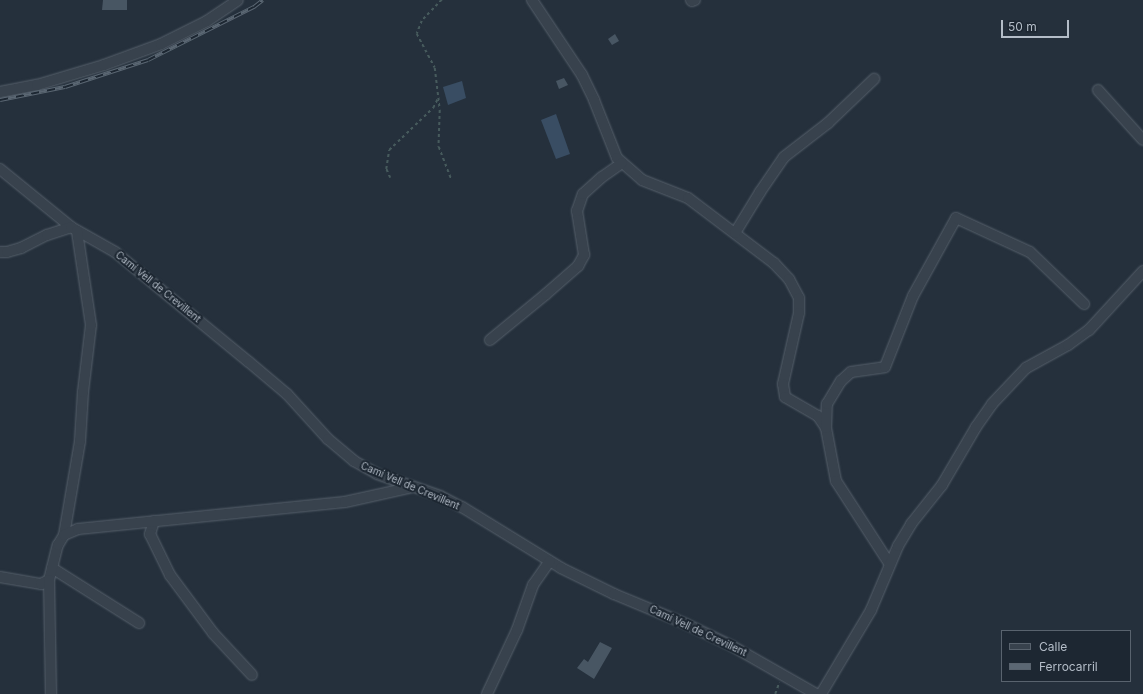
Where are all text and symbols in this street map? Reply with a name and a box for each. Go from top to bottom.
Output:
scale bar [1003,12,1071,38]
text: 50 m [1008,19,1037,34]
street label: Camí Vell de Crevillent [113,249,203,325]
street label: Camí Vell de Crevillent [359,460,461,512]
street label: Camí Vell de Crevillent [647,603,749,659]
legend [1001,630,1131,682]
text: Calle [1039,639,1067,654]
text: Ferrocarril [1039,659,1098,674]

